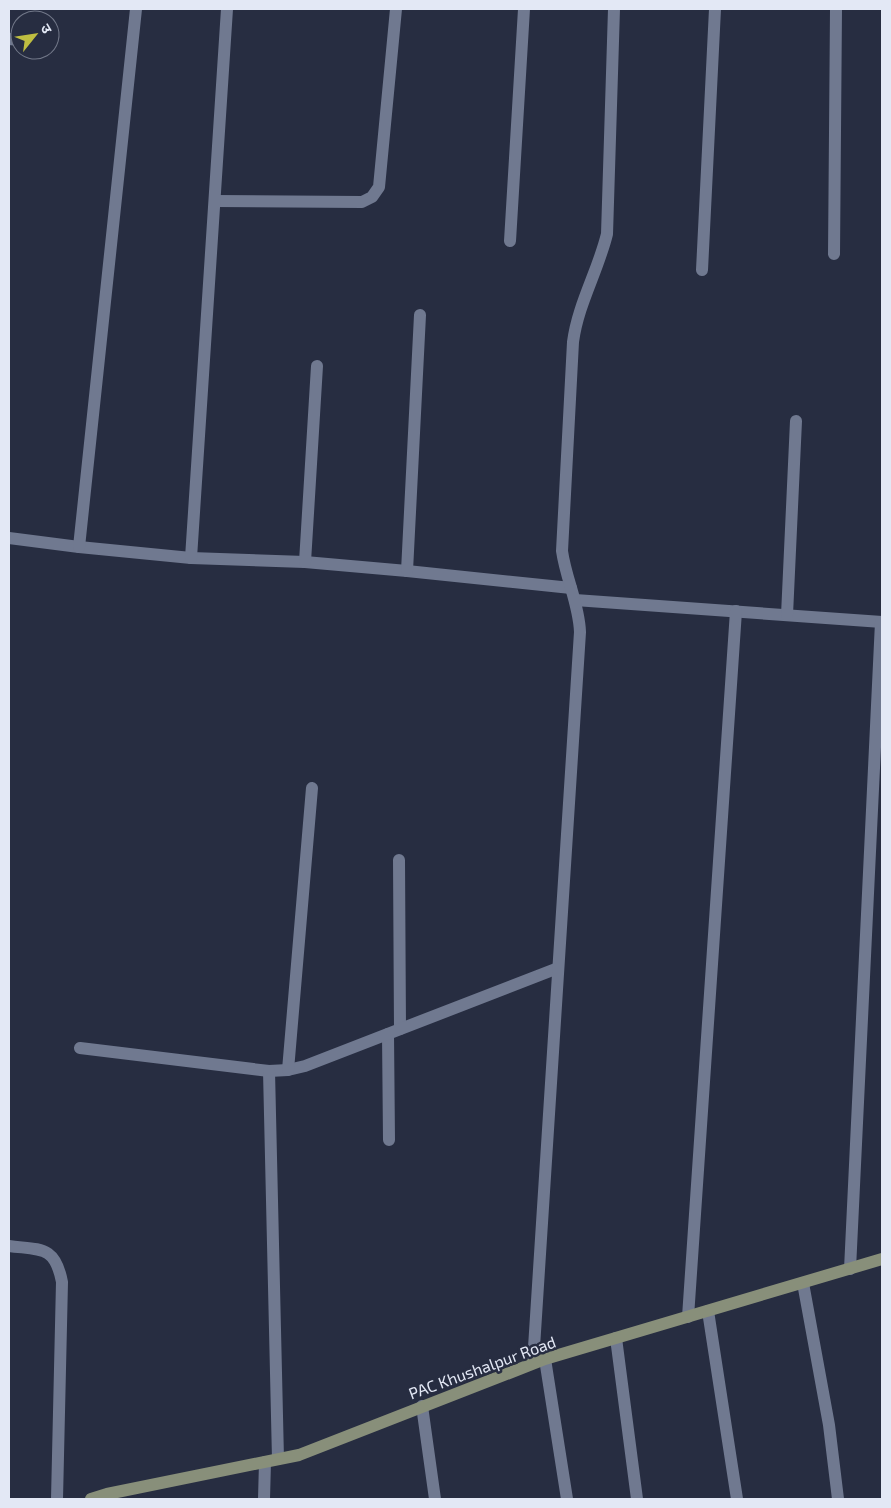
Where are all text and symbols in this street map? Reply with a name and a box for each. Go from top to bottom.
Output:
north arrow [10,10,60,60]
text: उ [37,20,57,37]
street label: PAC Khushalpur Road [406,1332,558,1402]

